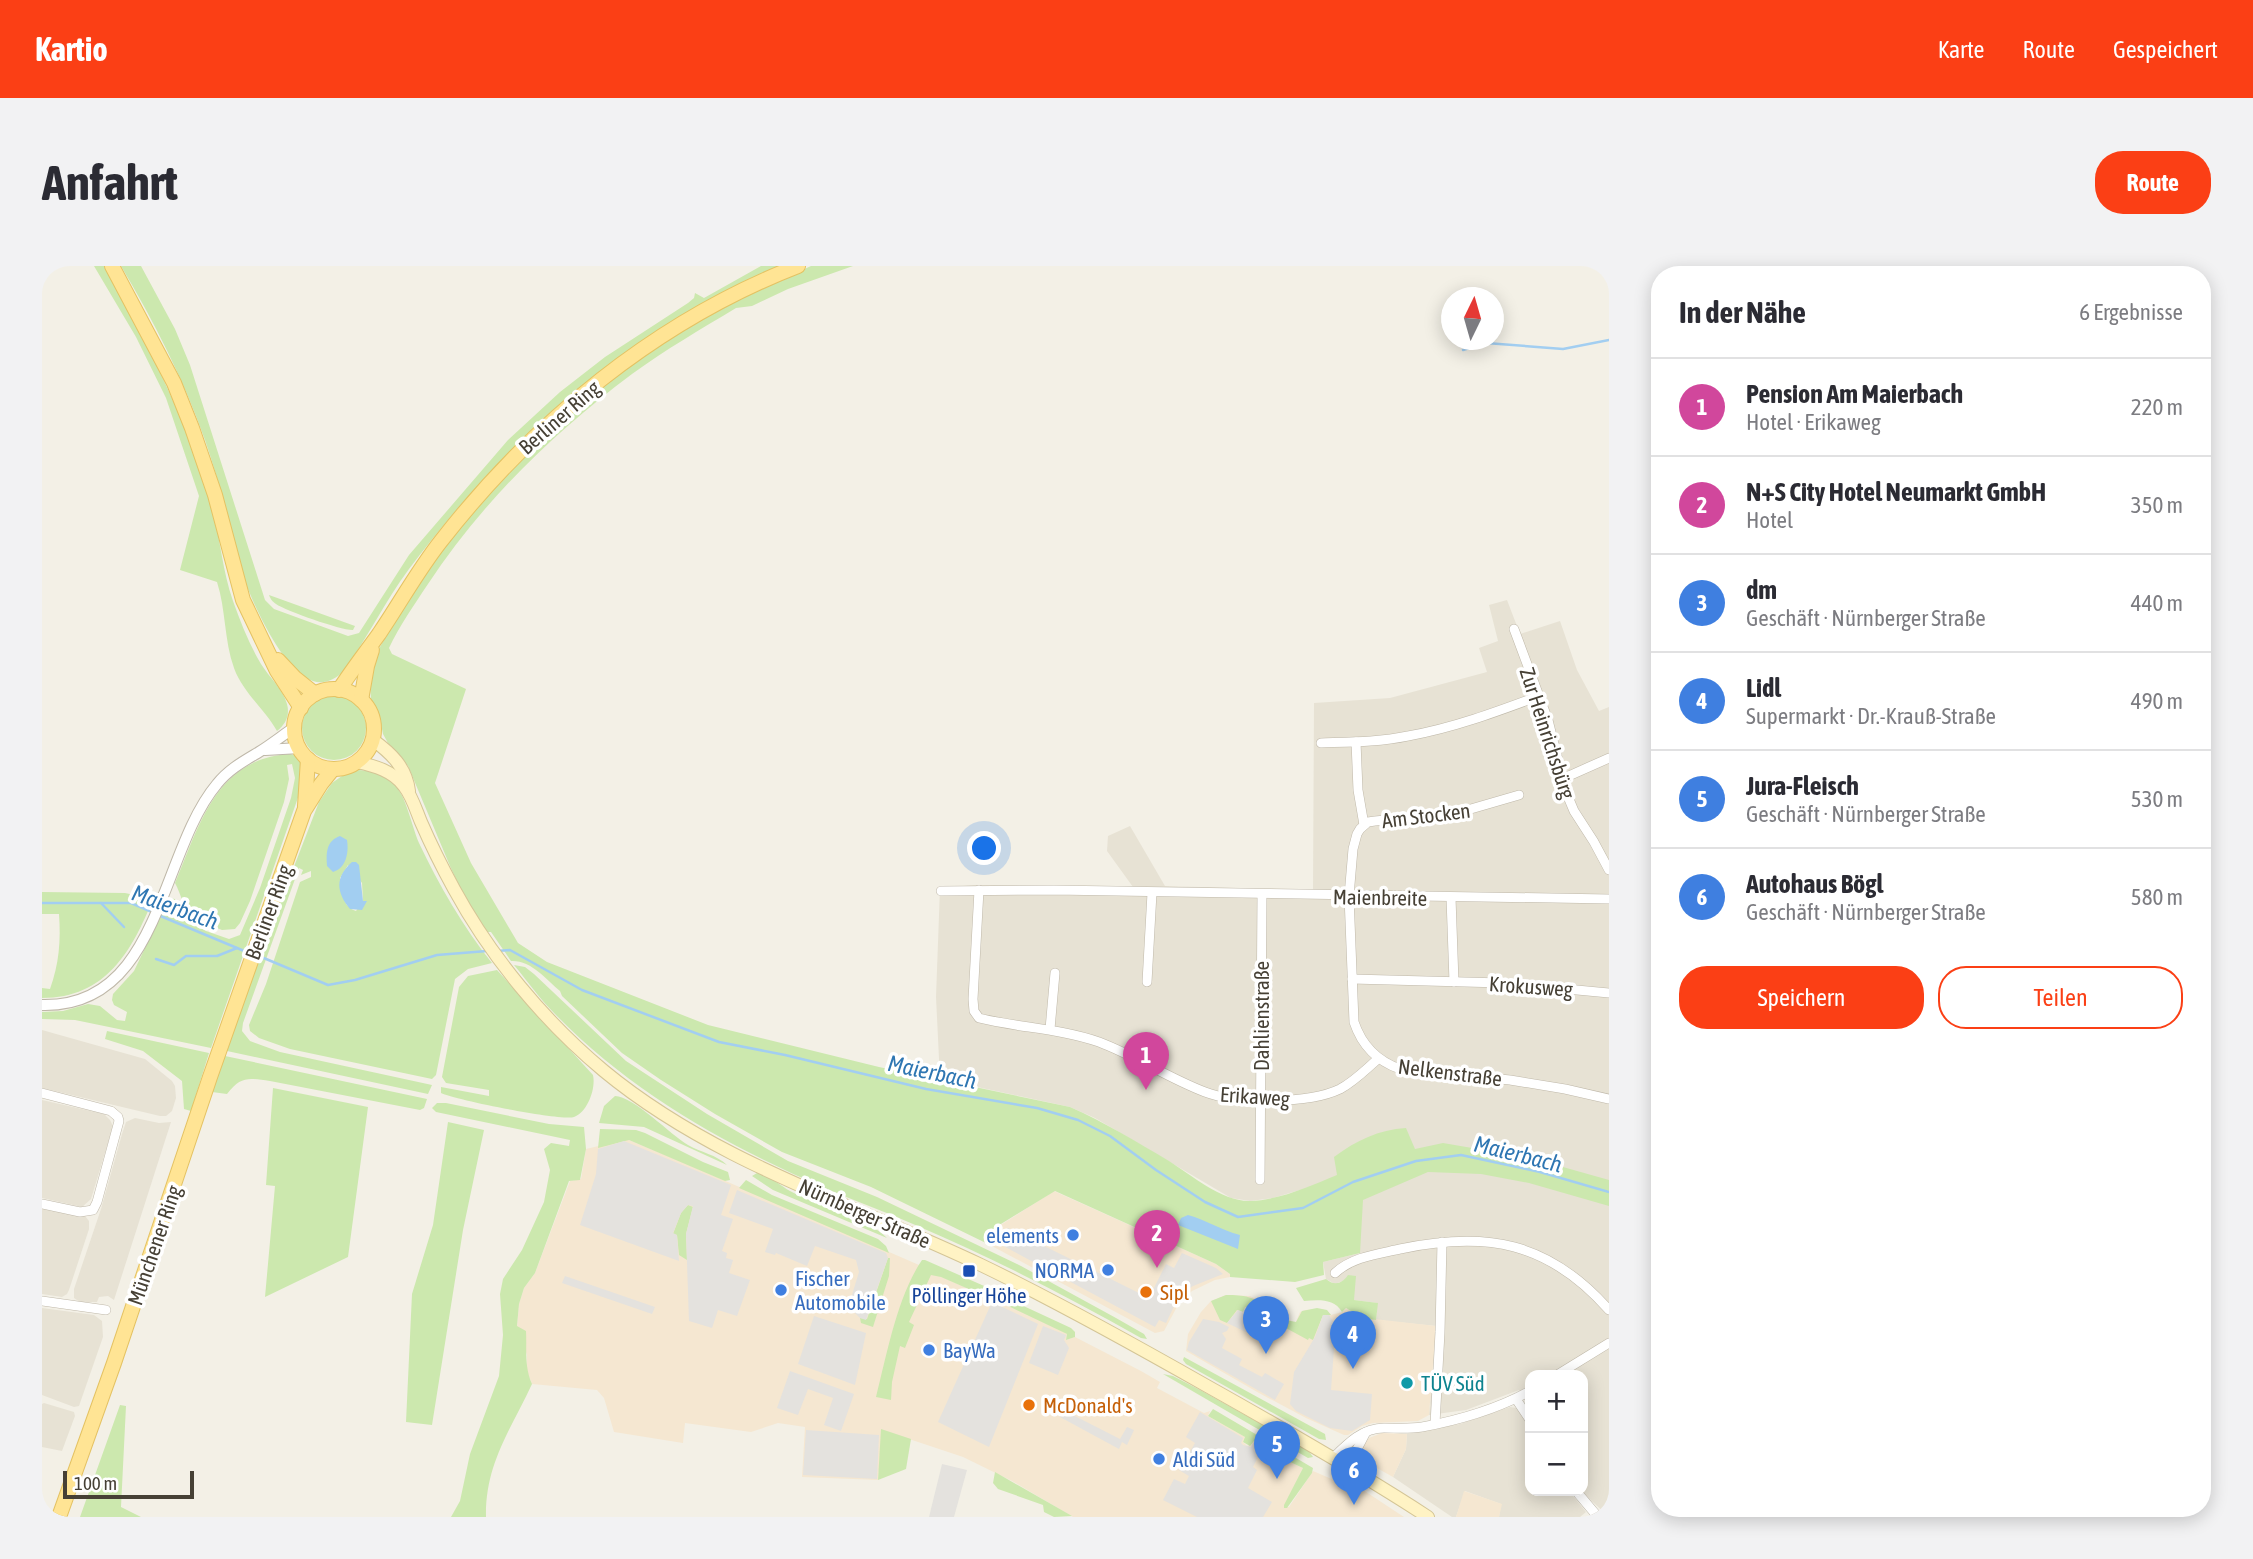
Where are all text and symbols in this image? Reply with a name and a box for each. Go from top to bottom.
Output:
text: Kartio [35,30,108,68]
text: Karte [1938,36,1984,63]
text: Route [2022,36,2075,63]
text: Gespeichert [2113,36,2218,63]
button: Route [2095,151,2211,214]
text: Anfahrt [42,154,178,210]
north arrow [1441,287,1504,350]
text: In der Nähe [1679,295,1806,329]
text: 6 Ergebnisse [2079,299,2183,325]
street label: Berliner Ring [514,375,604,459]
text: Pension Am Maierbach [1746,379,1963,409]
text: 1 [1697,394,1707,420]
text: 220 m [2131,394,2183,420]
text: Hotel · Erikaweg [1746,409,1881,435]
text: N+S City Hotel Neumarkt GmbH [1746,477,2046,507]
text: 2 [1697,492,1707,518]
text: 350 m [2131,492,2183,518]
text: Hotel [1746,507,1793,533]
text: dm [1746,575,1777,605]
text: 3 [1697,590,1707,616]
text: 440 m [2131,590,2183,616]
text: Geschäft · Nürnberger Straße [1746,605,1986,631]
street label: Zur Heinrichsbürg [1515,664,1581,802]
text: Lidl [1746,673,1781,703]
text: 4 [1697,688,1707,714]
text: 490 m [2131,688,2183,714]
text: Supermarkt · Dr.-Krauß-Straße [1746,703,1996,729]
text: Jura-Fleisch [1746,771,1859,801]
text: 5 [1697,786,1707,812]
text: 530 m [2131,786,2183,812]
street label: Am Stocken [1380,798,1472,832]
text: Geschäft · Nürnberger Straße [1746,801,1986,827]
your location [967,831,1001,865]
street label: Berliner Ring [240,861,296,963]
text: Autohaus Bögl [1746,869,1883,899]
water label: Maierbach [128,879,222,935]
street label: Maienbreite [1333,884,1427,910]
text: 6 [1697,884,1707,910]
text: 580 m [2131,884,2183,910]
text: Geschäft · Nürnberger Straße [1746,899,1986,925]
street label: Dahlienstraße [1249,961,1273,1071]
button: Speichern [1679,966,1924,1029]
button: Teilen [1938,966,2183,1029]
street label: Krokusweg [1488,971,1574,1001]
pin: 1 [1123,1032,1169,1090]
water label: Maierbach [885,1050,979,1094]
street label: Nelkenstraße [1397,1054,1503,1090]
street label: Erikaweg [1219,1082,1291,1110]
water label: Maierbach [1471,1131,1565,1177]
street label: Nürnberger Straße [796,1173,934,1253]
street label: Münchener Ring [122,1182,186,1308]
pin: 2 [1134,1210,1180,1268]
place label: elements [986,1223,1059,1247]
marker: elements [1065,1227,1081,1243]
place label: NORMA [1034,1258,1095,1282]
marker: NORMA [1100,1262,1116,1278]
marker: Pöllinger Höhe [961,1263,977,1279]
place label: Fischer Automobile [795,1266,886,1314]
place label: Sipl [1160,1280,1190,1304]
marker: Fischer Automobile [773,1282,789,1298]
place label: Pöllinger Höhe [911,1283,1027,1307]
marker: Sipl [1138,1284,1154,1300]
pin: 3 [1243,1296,1289,1354]
pin: 4 [1330,1311,1376,1369]
place label: BayWa [943,1338,996,1362]
marker: BayWa [921,1342,937,1358]
map controls [1525,1370,1588,1496]
button: + [1525,1370,1588,1433]
place label: TÜV Süd [1421,1371,1485,1395]
marker: TÜV Süd [1399,1375,1415,1391]
place label: McDonald's [1043,1393,1133,1417]
marker: McDonald's [1021,1397,1037,1413]
pin: 5 [1254,1421,1300,1479]
button: − [1525,1433,1588,1496]
place label: Aldi Süd [1173,1447,1235,1471]
pin: 6 [1331,1447,1377,1505]
marker: Aldi Süd [1151,1451,1167,1467]
scale bar [63,1468,194,1500]
text: 100 m [74,1472,117,1494]

